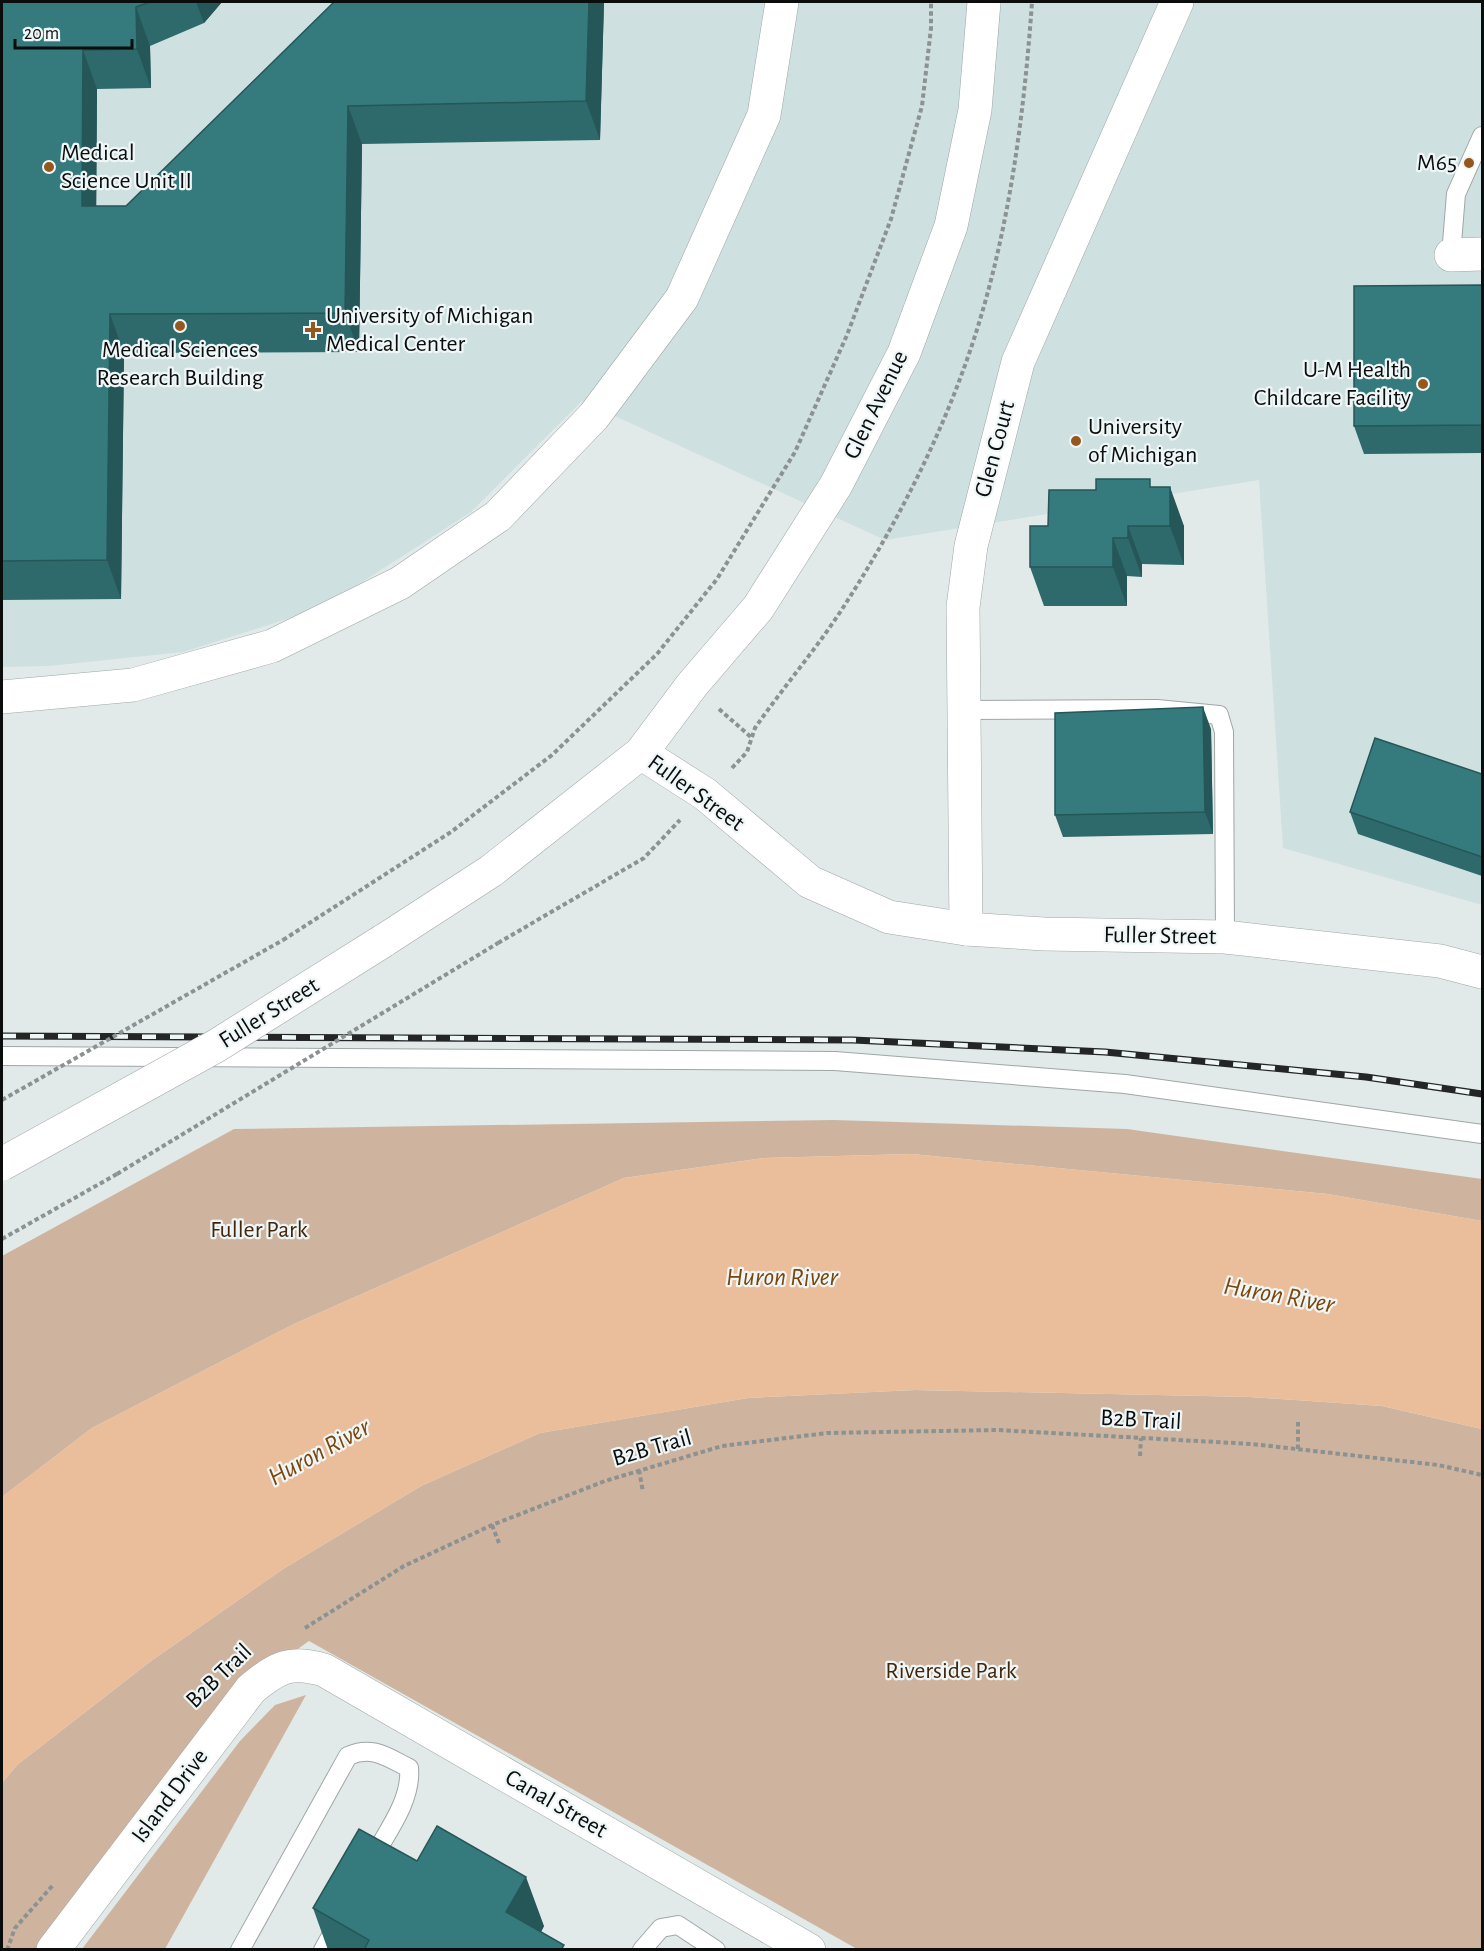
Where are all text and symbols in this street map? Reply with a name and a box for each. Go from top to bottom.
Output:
scale bar [15,12,132,50]
text: 20 m [24,25,59,43]
place label: Medical Science Unit II [61,141,192,193]
place label: M65 [1417,151,1457,175]
marker: M65 [1462,156,1476,170]
marker: Medical Science Unit II [42,160,56,174]
place label: University of Michigan Medical Center [326,304,533,356]
marker: Medical Sciences Research Building [173,319,187,333]
marker: University of Michigan Medical Center [304,321,322,339]
place label: Medical Sciences Research Building [97,338,264,390]
street label: Glen Avenue [839,347,913,463]
place label: U-M Health Childcare Facility [1254,358,1411,410]
marker: U-M Health Childcare Facility [1416,377,1430,391]
street label: Glen Court [971,398,1019,500]
place label: University of Michigan [1088,415,1197,467]
marker: University of Michigan [1069,434,1083,448]
street label: Fuller Street [643,750,749,836]
street label: Fuller Street [1103,923,1217,949]
street label: Fuller Street [215,973,323,1053]
park label: Fuller Park [210,1218,308,1242]
water label: Huron River [726,1264,839,1290]
water label: Huron River [1222,1272,1338,1318]
street label: B2B Trail [1100,1406,1182,1434]
water label: Huron River [264,1413,376,1490]
street label: B2B Trail [610,1425,694,1471]
street label: B2B Trail [181,1639,257,1713]
park label: Riverside Park [885,1659,1017,1683]
street label: Island Drive [127,1745,213,1847]
street label: Canal Street [501,1765,611,1843]

